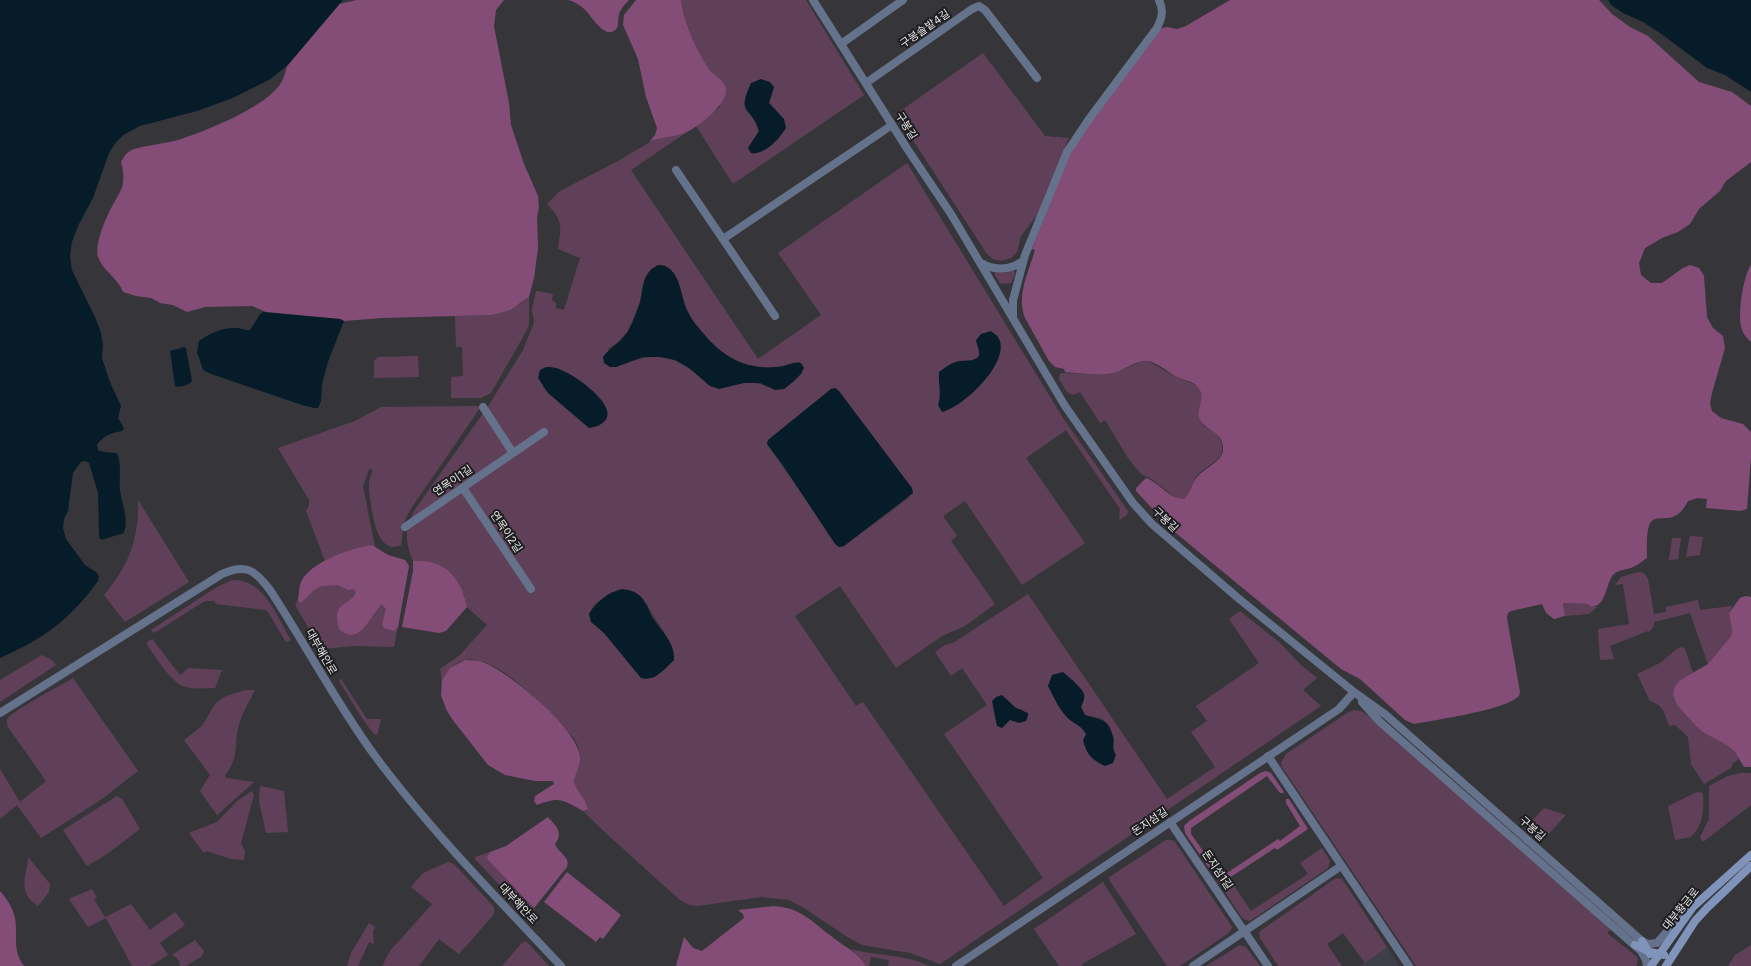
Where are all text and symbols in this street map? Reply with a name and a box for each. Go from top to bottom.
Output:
street label: 구봉솔밭4길 [898,7,952,51]
street label: 구봉길 [892,110,920,142]
street label: 연목이1길 [431,463,475,499]
street label: 구봉길 [1149,505,1181,535]
street label: 연목이2길 [487,509,525,555]
street label: 대부해안로 [303,627,339,677]
street label: 돈지섬길 [1130,805,1170,839]
street label: 구봉길 [1516,814,1548,844]
street label: 돈지섬1길 [1199,848,1235,892]
street label: 대부해안로 [496,881,540,927]
street label: 대부황금로 [1660,885,1702,933]

